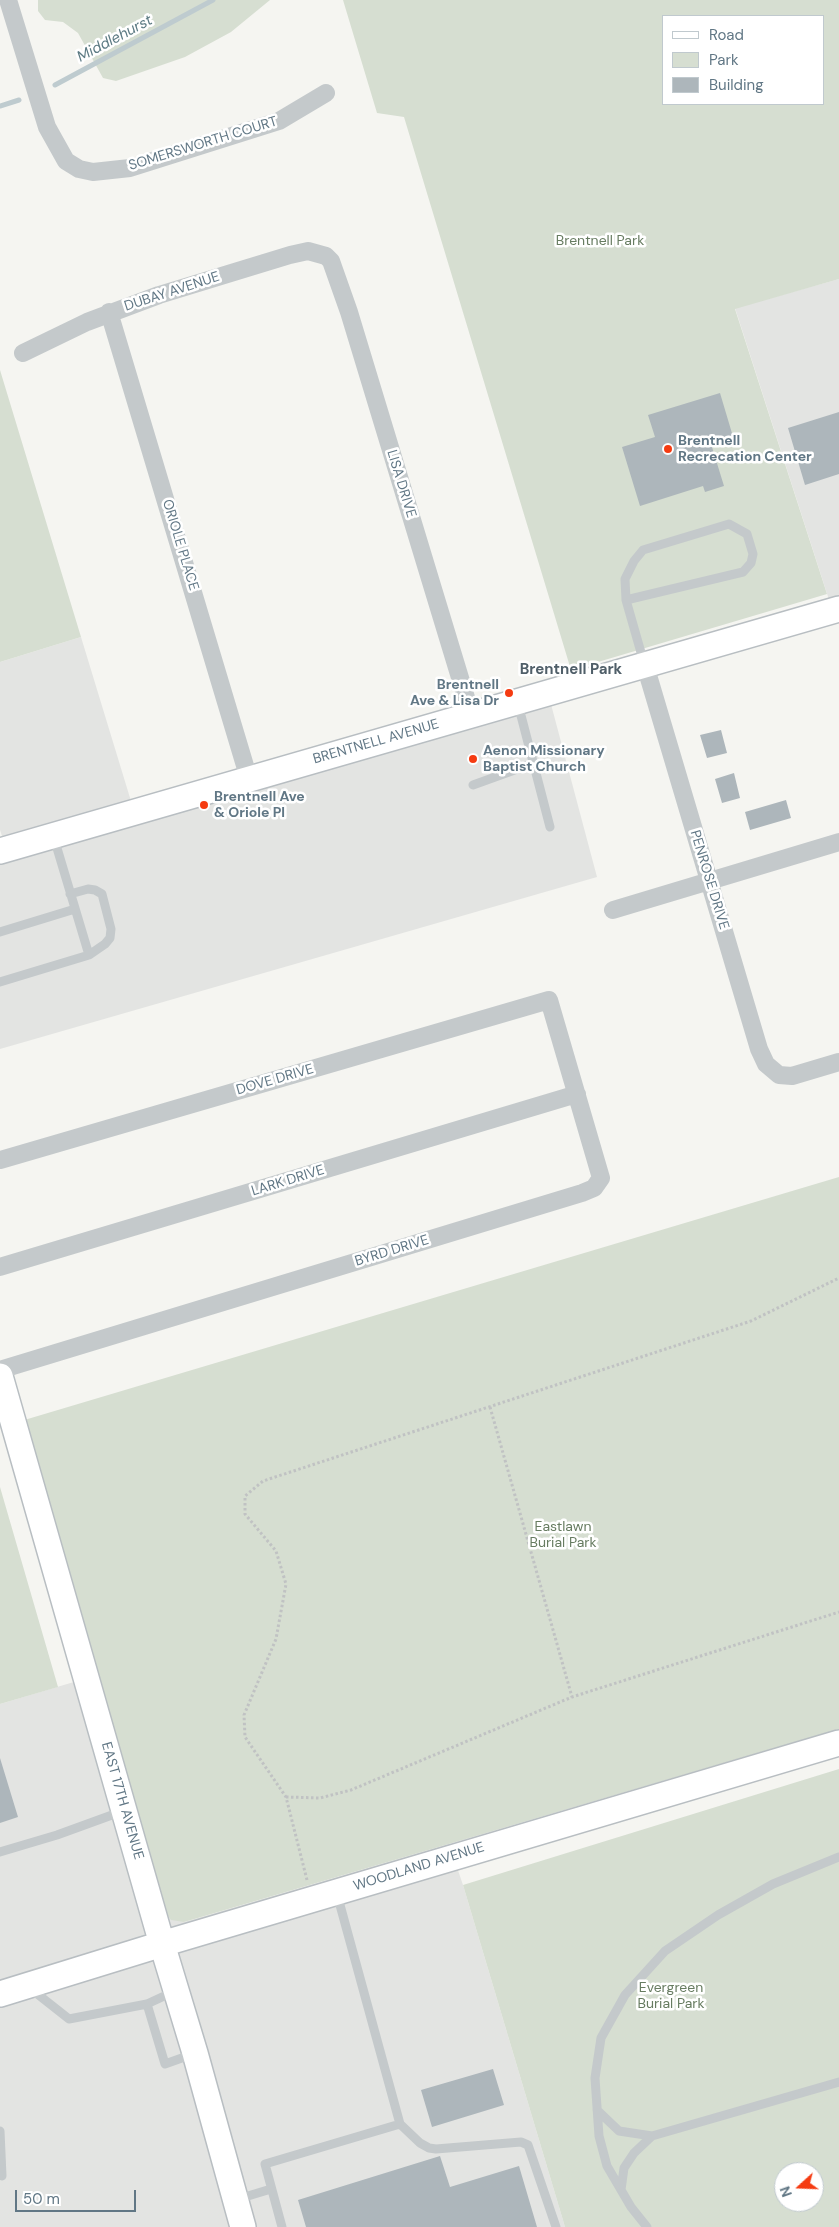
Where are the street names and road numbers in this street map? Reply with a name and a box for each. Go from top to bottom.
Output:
street label: SOMERSWORTH COURT [127,113,279,175]
street label: DUBAY AVENUE [122,269,222,315]
street label: LISA DRIVE [383,448,419,520]
street label: ORIOLE PLACE [158,497,202,593]
street label: BRENTNELL AVENUE [311,716,441,768]
street label: PENROSE DRIVE [686,828,732,932]
street label: DOVE DRIVE [234,1061,316,1099]
street label: LARK DRIVE [249,1162,327,1200]
street label: BYRD DRIVE [353,1232,431,1270]
street label: EAST 17TH AVENUE [97,1740,147,1862]
street label: WOODLAND AVENUE [351,1839,487,1895]

